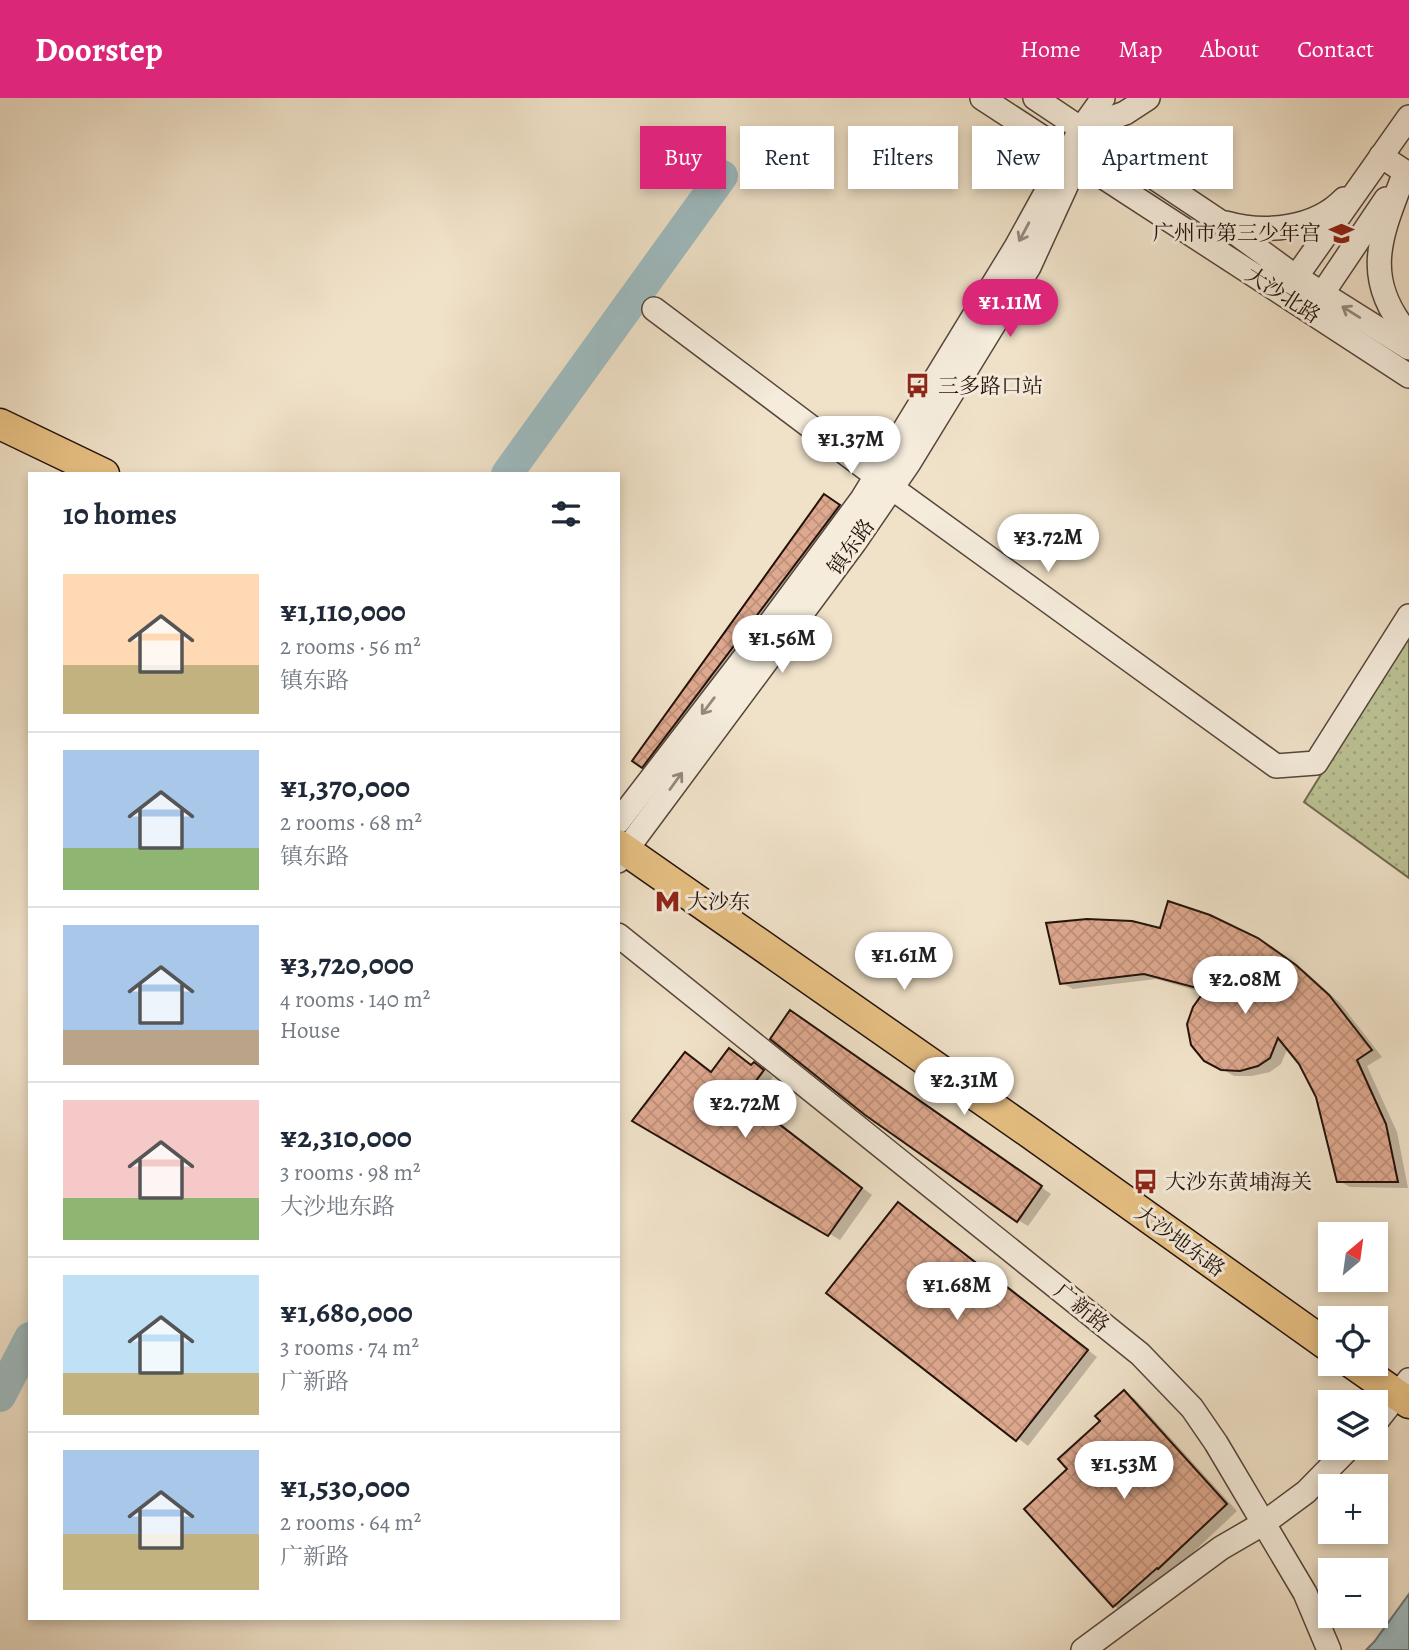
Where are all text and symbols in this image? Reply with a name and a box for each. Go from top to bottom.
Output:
text: Doorstep [35,27,163,72]
text: Home [1020,33,1081,65]
text: Map [1119,33,1163,65]
text: About [1201,33,1259,65]
text: Contact [1297,33,1374,65]
chip: Buy [640,126,726,189]
chip: Rent [740,126,834,189]
chip: Filters [848,126,958,189]
chip: New [972,126,1064,189]
chip: Apartment [1078,126,1233,189]
place label: 广州市第三少年宫 [1153,219,1321,247]
school or university icon: 广州市第三少年宫 [1327,219,1355,247]
one-way arrow [1017,221,1031,242]
street label: 大沙北路 [1240,260,1326,330]
pin: ¥1.11M [953,280,1067,339]
text: ¥1.11M [978,286,1042,317]
one-way arrow [1342,305,1361,320]
bus stop icon: 三多路口站 [904,372,932,400]
place label: 三多路口站 [938,372,1043,400]
pin: ¥1.37M [794,416,908,476]
text: ¥1.37M [818,423,884,454]
text: 10 homes [63,494,177,534]
icon: filters [547,495,585,533]
street label: 镇东路 [821,513,881,581]
pin: ¥3.72M [991,514,1105,574]
text: ¥3.72M [1013,521,1083,552]
text: ¥1,110,000 [280,591,406,631]
icon: home [119,602,203,686]
pin: ¥1.56M [725,616,839,675]
text: ¥1.56M [748,622,816,653]
text: 2 rooms · 56 m² [280,631,421,662]
text: 镇东路 [280,665,349,696]
one-way arrow [700,696,715,714]
text: ¥1,370,000 [280,767,410,807]
one-way arrow [668,772,683,791]
icon: home [119,778,203,862]
text: 2 rooms · 68 m² [280,807,422,838]
text: 镇东路 [280,841,349,872]
metro station icon: 大沙东 [653,888,681,916]
place label: 大沙东 [687,888,750,916]
pin: ¥1.61M [847,932,961,992]
text: ¥1.61M [871,939,937,970]
text: ¥3,720,000 [280,944,414,984]
icon: home [119,953,203,1037]
pin: ¥2.08M [1188,956,1302,1016]
text: ¥2.08M [1209,963,1281,994]
text: 4 rooms · 140 m² [280,984,430,1015]
text: House [280,1015,340,1046]
pin: ¥2.31M [907,1058,1021,1117]
text: ¥2.31M [930,1064,998,1095]
pin: ¥2.72M [688,1080,802,1140]
text: ¥2.72M [710,1087,780,1118]
text: ¥2,310,000 [280,1117,412,1157]
icon: home [119,1128,203,1212]
text: 3 rooms · 98 m² [280,1157,421,1188]
bus stop icon: 大沙东黄埔海关 [1131,1168,1159,1196]
place label: 大沙东黄埔海关 [1165,1168,1312,1196]
text: 大沙地东路 [280,1191,395,1222]
street label: 大沙地东路 [1129,1199,1231,1283]
north arrow [1318,1222,1388,1292]
map controls [1318,1222,1388,1628]
pin: ¥1.68M [900,1262,1014,1322]
text: ¥1.68M [923,1269,991,1300]
street label: 广新路 [1049,1277,1115,1339]
text: ¥1,680,000 [280,1292,413,1332]
icon: home [119,1303,203,1387]
button: locate [1318,1306,1388,1376]
text: 3 rooms · 74 m² [280,1332,419,1363]
text: 广新路 [280,1366,349,1397]
button: layers [1318,1390,1388,1460]
pin: ¥1.53M [1067,1442,1181,1501]
text: ¥1.53M [1091,1448,1157,1479]
text: ¥1,530,000 [280,1467,410,1507]
button: + [1318,1474,1388,1544]
icon: home [119,1478,203,1562]
text: 2 rooms · 64 m² [280,1507,421,1538]
text: 广新路 [280,1541,349,1572]
button: − [1318,1558,1388,1628]

